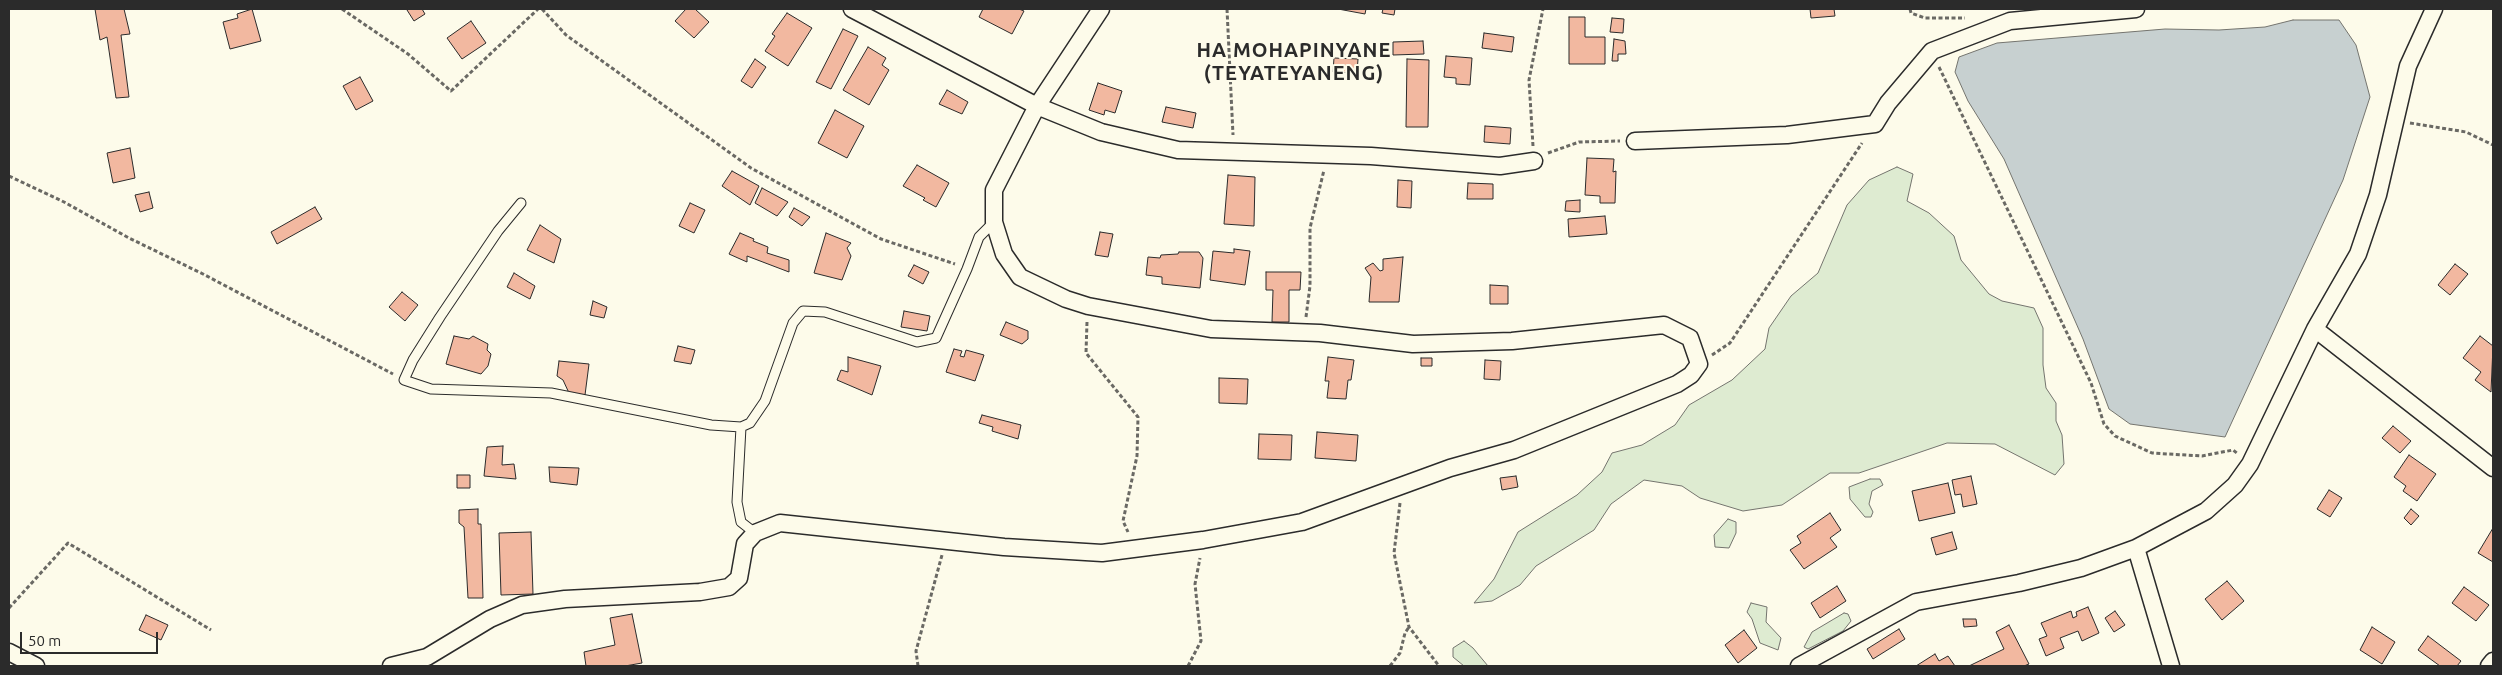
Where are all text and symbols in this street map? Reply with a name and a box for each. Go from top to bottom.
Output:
district label: HA MOHAPINYANE (TEYATEYANENG) [1195,38,1393,85]
scale bar [22,622,160,654]
text: 50 m [28,632,61,649]

